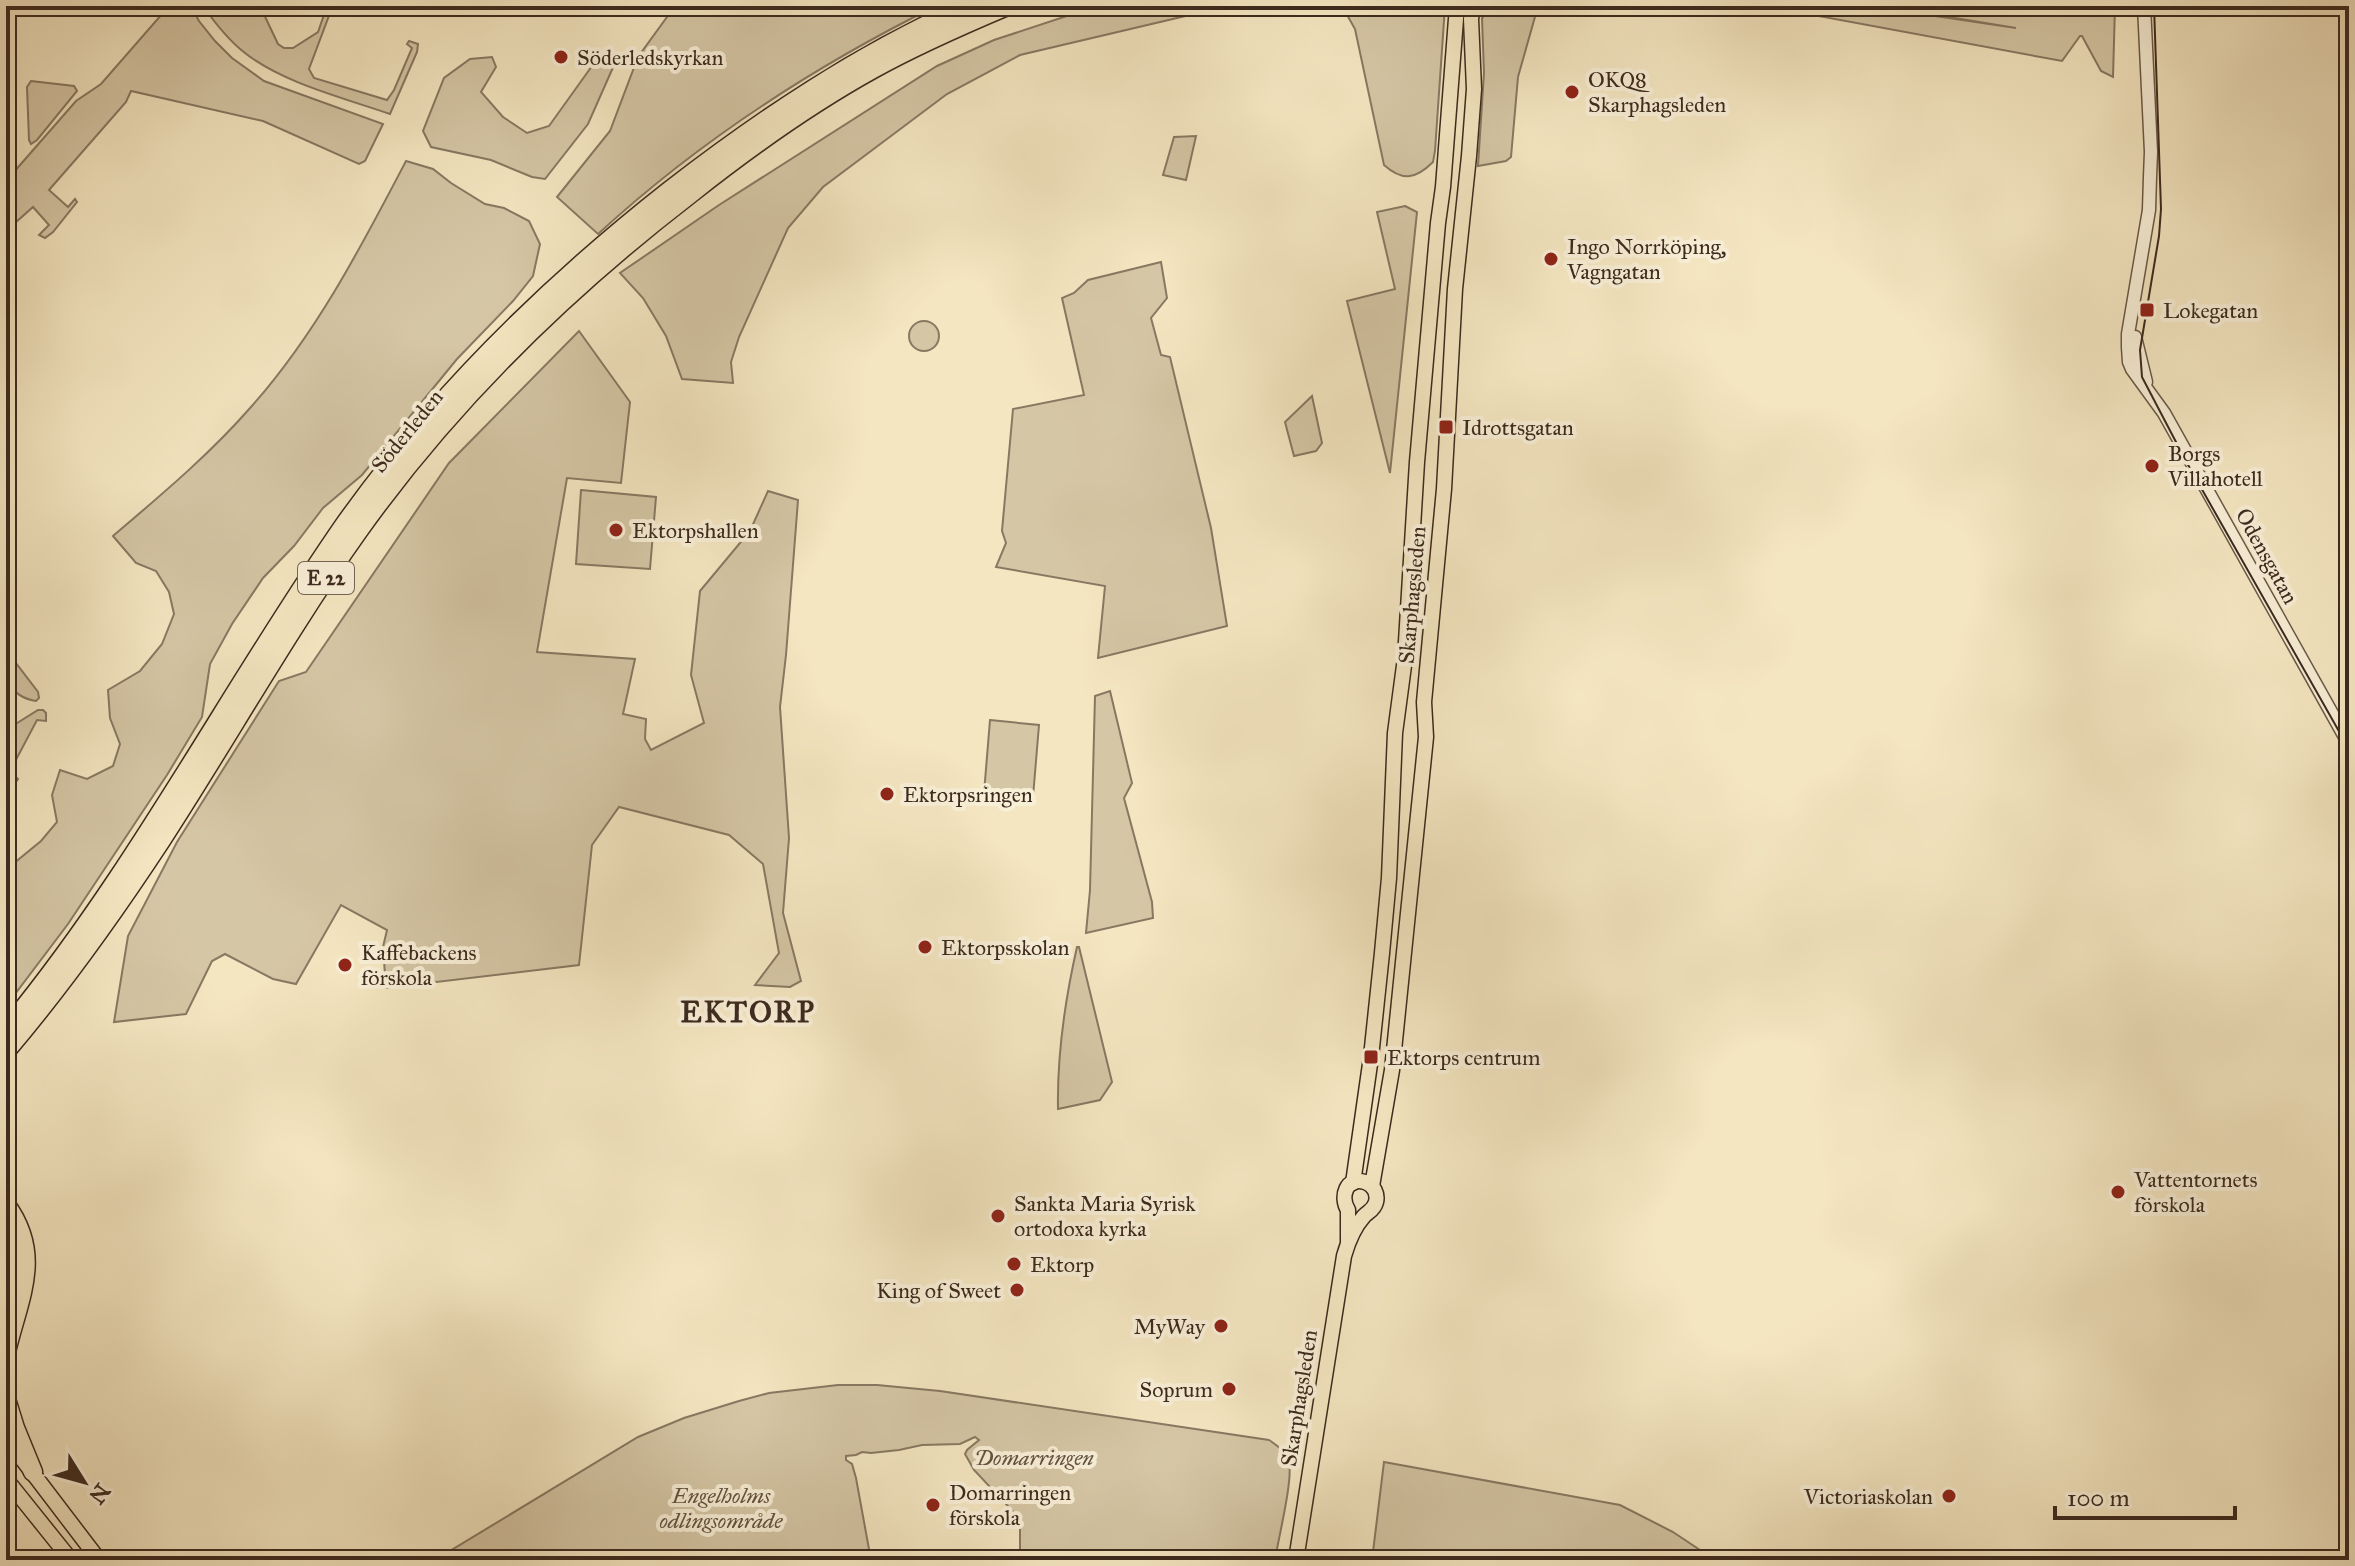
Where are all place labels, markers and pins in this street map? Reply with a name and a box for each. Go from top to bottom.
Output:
place label: Söderledskyrkan [577,44,723,71]
marker: Söderledskyrkan [552,48,570,66]
place label: OKQ8 Skarphagsleden [1588,66,1726,118]
marker: OKQ8 Skarphagsleden [1563,83,1581,101]
place label: Ingo Norrköping, Vagngatan [1566,233,1727,285]
marker: Ingo Norrköping, Vagngatan [1542,250,1560,268]
place label: Lokegatan [2163,297,2258,324]
marker: Lokegatan [2138,301,2156,319]
place label: Idrottsgatan [1462,414,1574,441]
marker: Idrottsgatan [1437,418,1455,436]
place label: Borgs Villahotell [2167,440,2263,492]
marker: Borgs Villahotell [2143,457,2161,475]
place label: Ektorpshallen [632,517,759,544]
marker: Ektorpshallen [607,521,625,539]
place label: Ektorpsringen [903,781,1033,808]
marker: Ektorpsringen [878,785,896,803]
place label: Ektorpsskolan [941,934,1070,961]
marker: Ektorpsskolan [916,938,934,956]
place label: Kaffebackens förskola [361,939,477,991]
marker: Kaffebackens förskola [336,956,354,974]
place label: Ektorps centrum [1387,1044,1541,1071]
marker: Ektorps centrum [1362,1048,1380,1066]
place label: Vattentornets förskola [2133,1166,2258,1218]
marker: Vattentornets förskola [2109,1183,2127,1201]
place label: Sankta Maria Syrisk ortodoxa kyrka [1014,1190,1196,1242]
marker: Sankta Maria Syrisk ortodoxa kyrka [989,1207,1007,1225]
place label: Ektorp [1030,1251,1094,1278]
marker: Ektorp [1005,1255,1023,1273]
place label: King of Sweet [876,1277,1001,1304]
marker: King of Sweet [1008,1281,1026,1299]
place label: MyWay [1134,1313,1206,1340]
marker: MyWay [1212,1317,1230,1335]
place label: Soprum [1140,1376,1214,1403]
marker: Soprum [1220,1380,1238,1398]
place label: Domarringen förskola [949,1479,1071,1531]
place label: Victoriaskolan [1803,1483,1933,1510]
marker: Victoriaskolan [1940,1487,1958,1505]
marker: Domarringen förskola [924,1496,942,1514]

